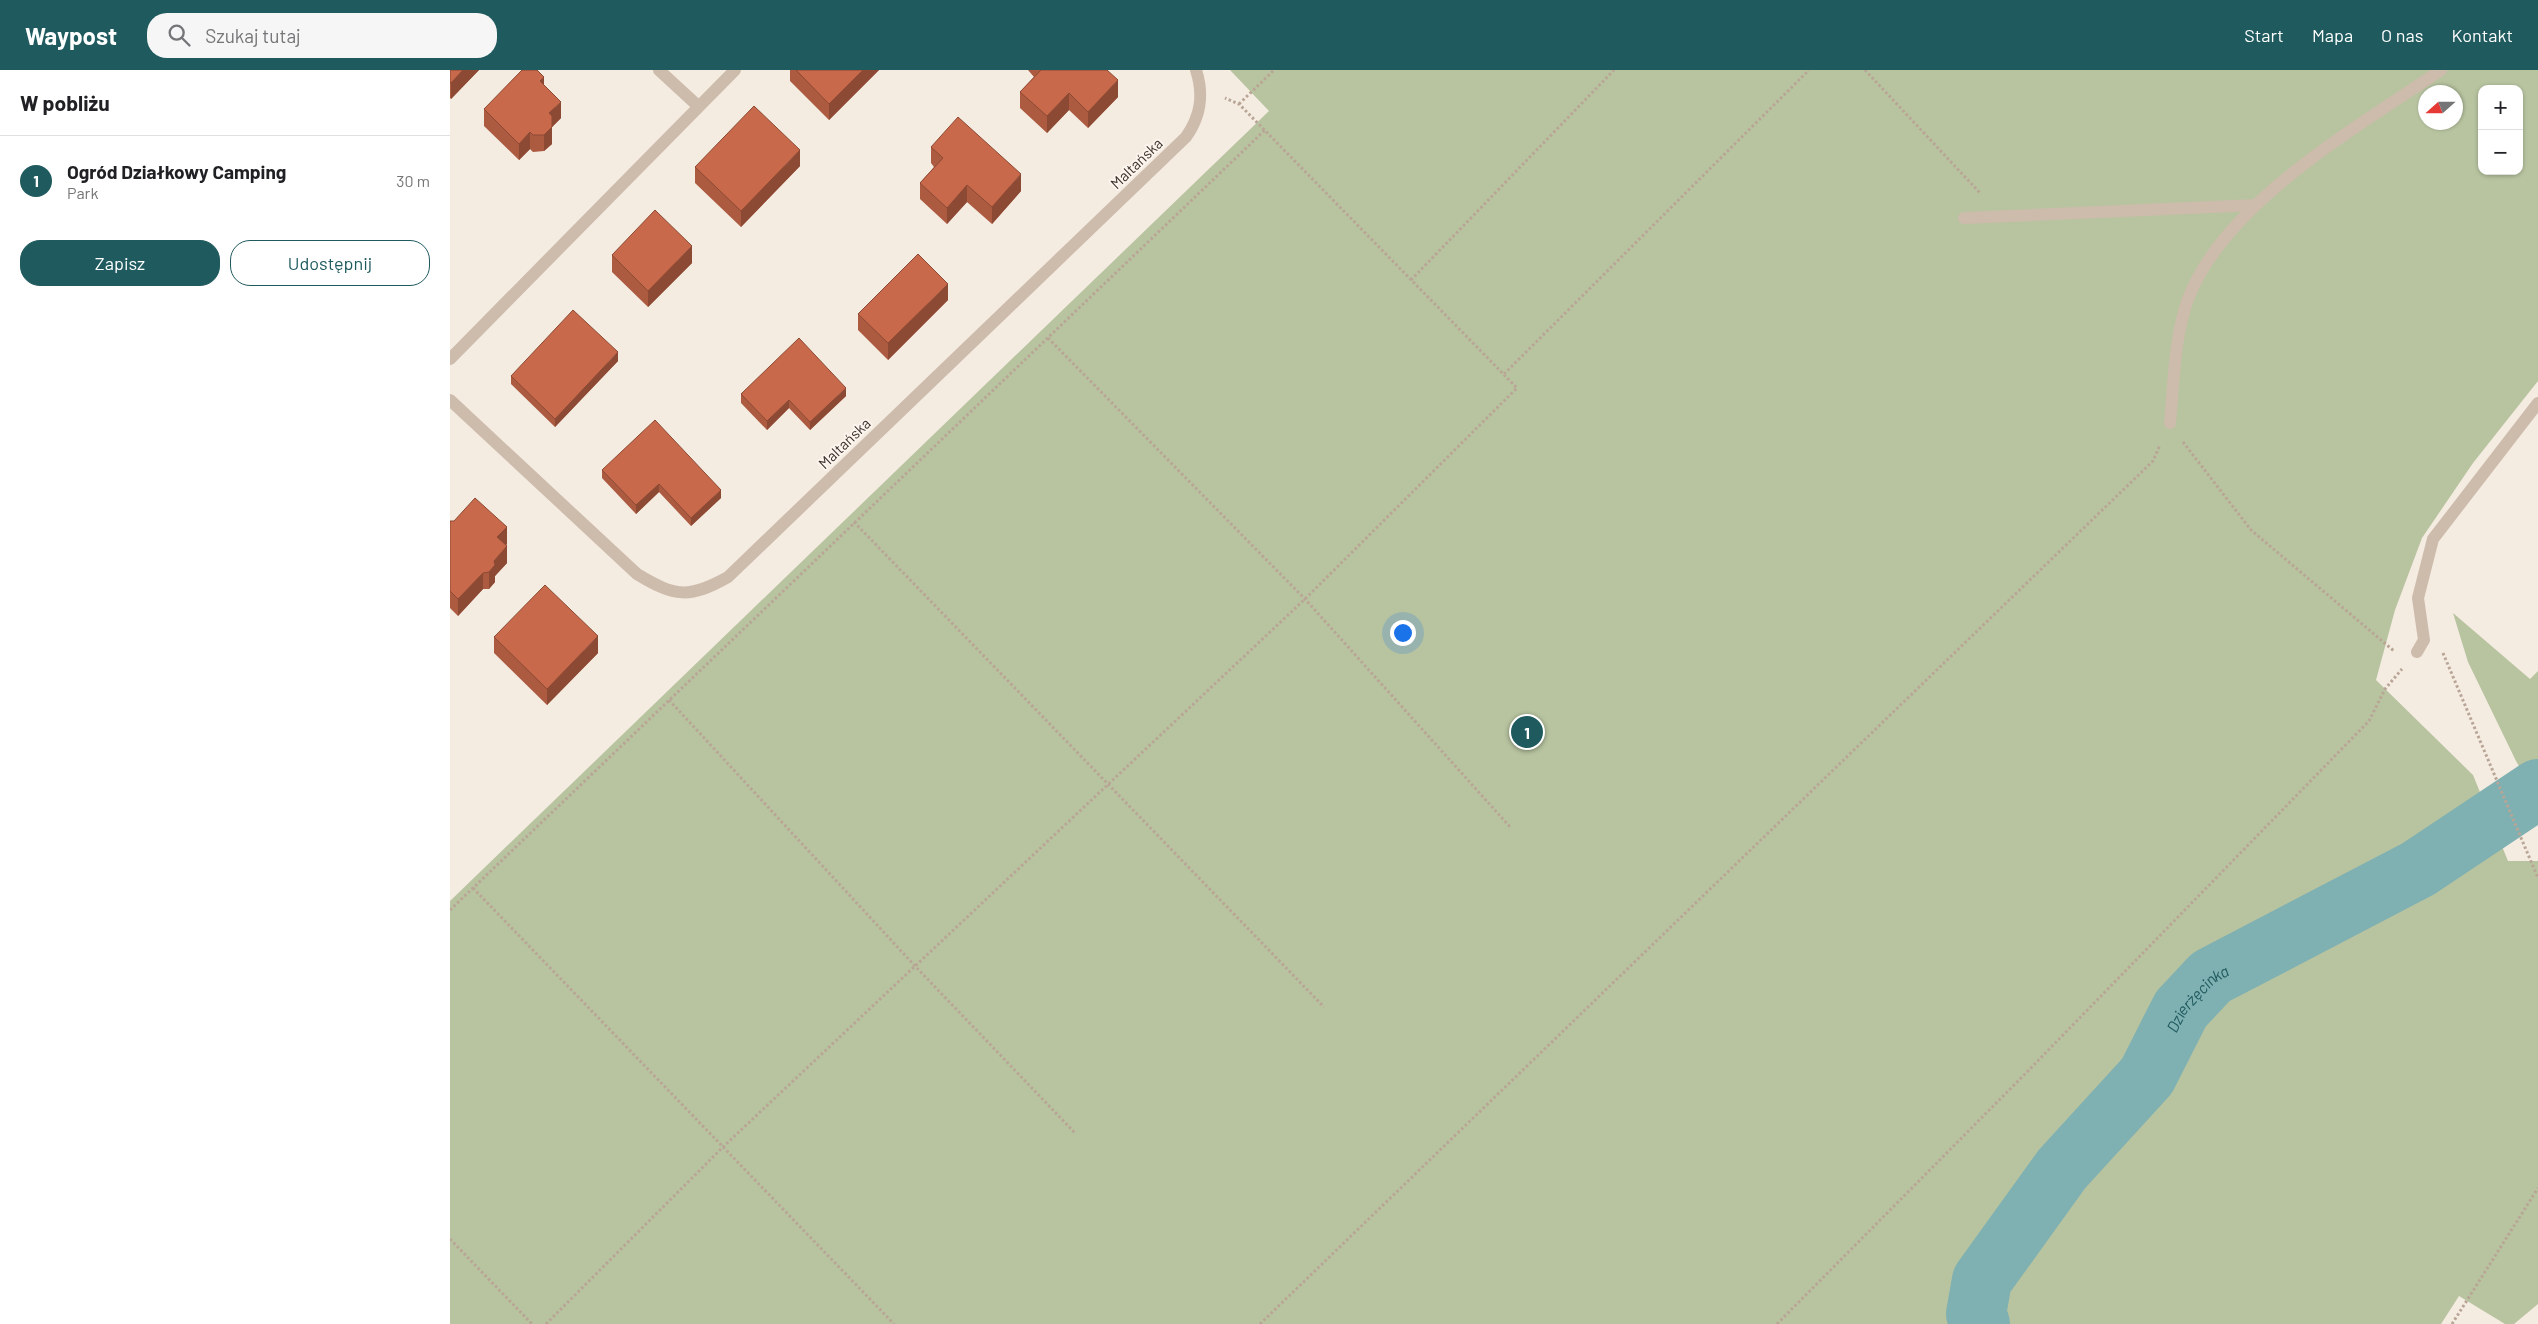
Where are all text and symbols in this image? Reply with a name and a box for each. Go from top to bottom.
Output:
search box [147,13,497,58]
text: Waypost [25,21,117,50]
icon: search [165,21,193,49]
text: Szukaj tutaj [205,24,301,47]
text: Start [2244,24,2284,46]
text: Mapa [2312,24,2353,46]
text: O nas [2381,24,2423,46]
text: Kontakt [2451,24,2513,46]
north arrow [2418,85,2463,130]
map controls [2478,85,2523,175]
button: + [2478,85,2523,130]
text: W pobliżu [20,90,110,115]
button: − [2478,130,2523,175]
street label: Maltańska [1106,134,1166,192]
text: Ogród Działkowy Camping [67,160,286,183]
text: 1 [33,171,39,190]
text: 30 m [396,171,430,190]
text: Park [67,183,98,202]
button: Zapisz [20,240,220,286]
button: Udostępnij [230,240,430,286]
street label: Maltańska [814,414,874,472]
your location [1390,620,1416,646]
pin: 1 [1511,713,1543,751]
water label: Dzierżęcinka [2162,960,2231,1035]

